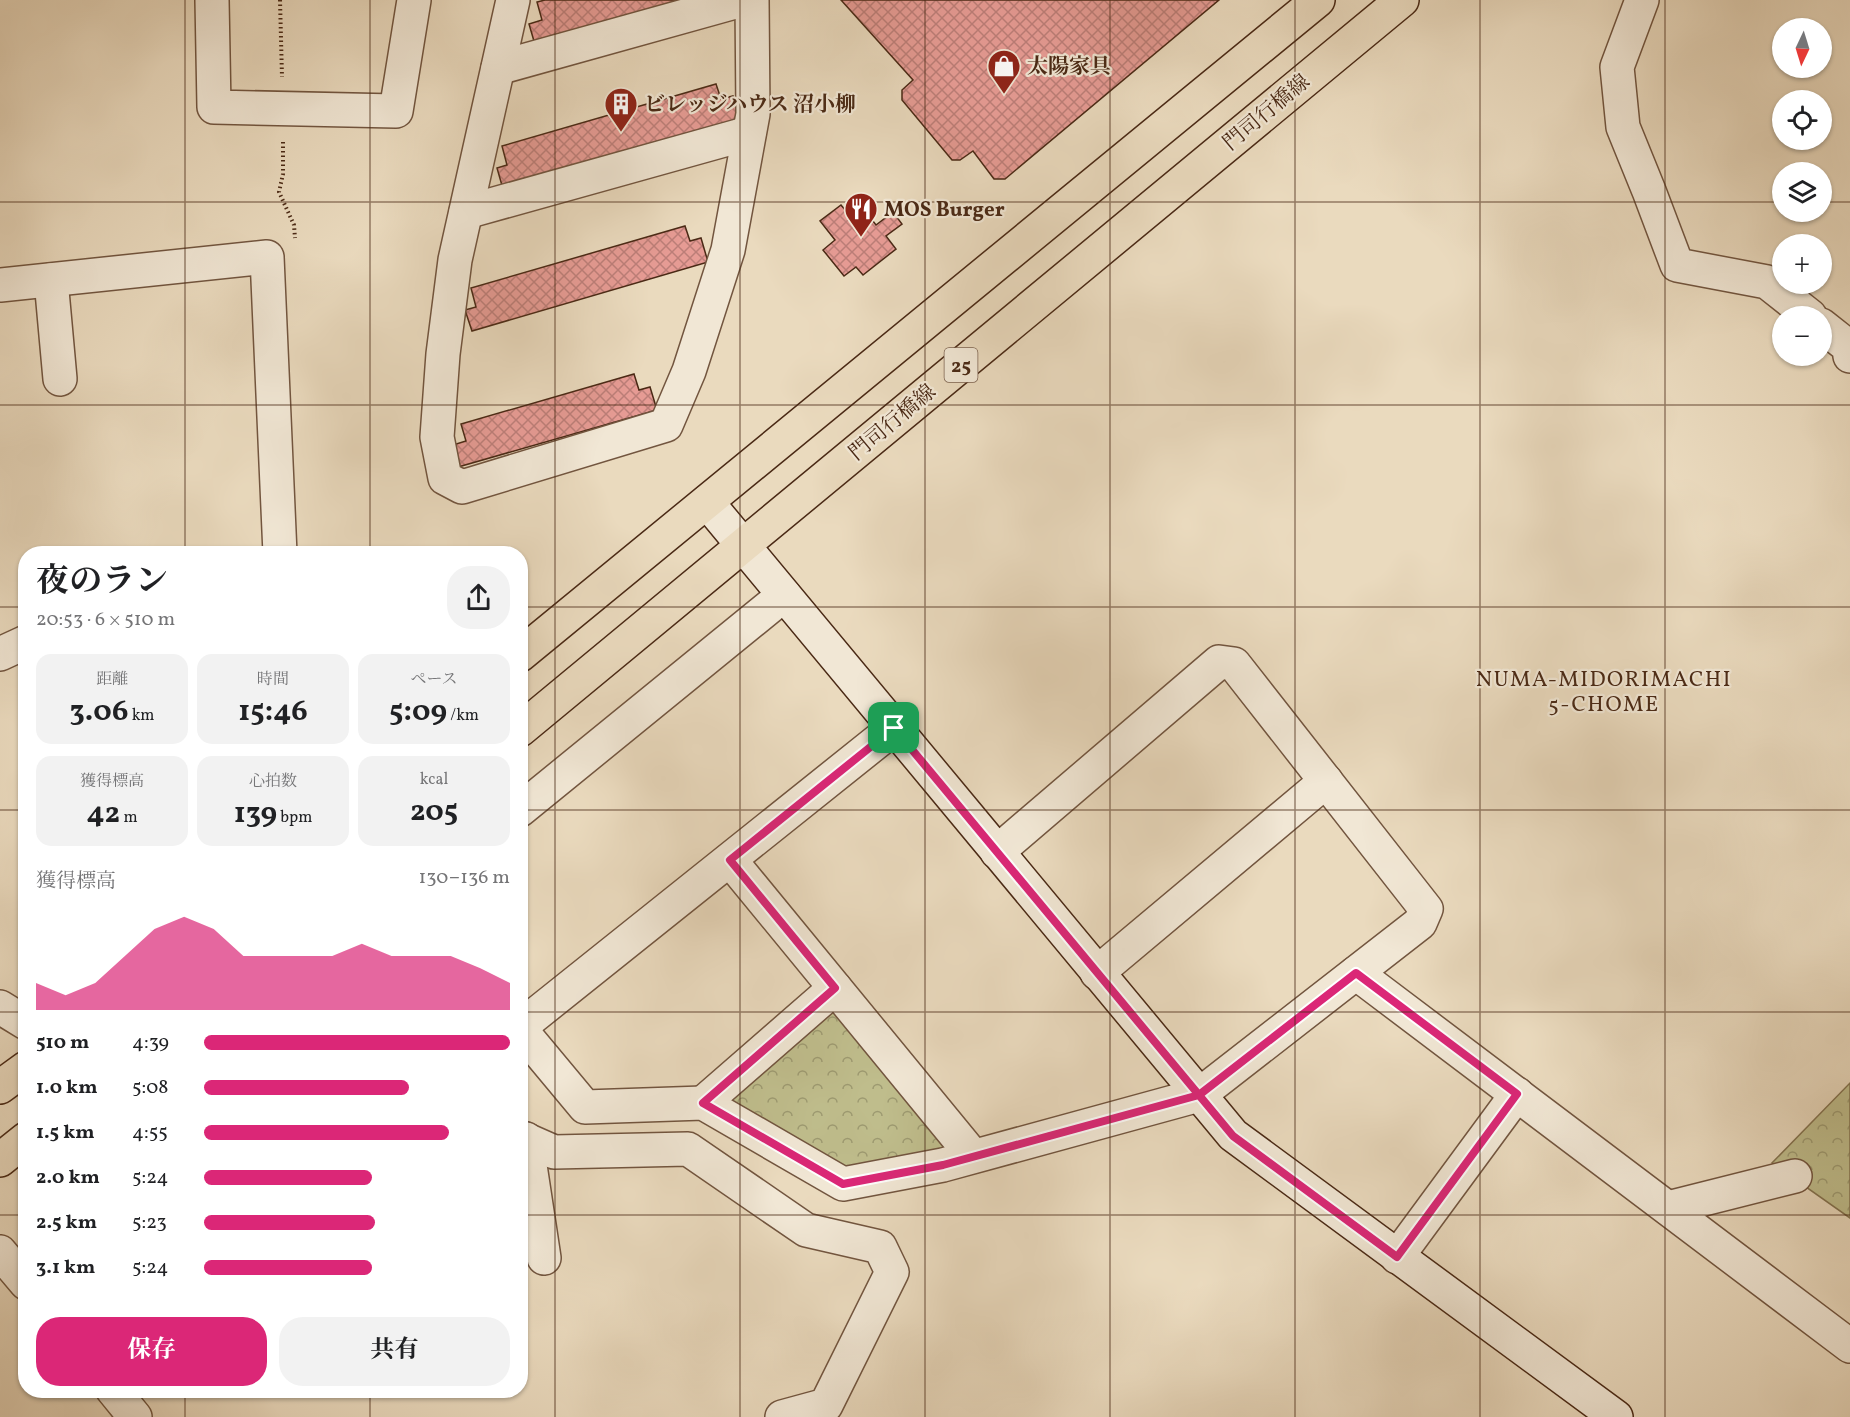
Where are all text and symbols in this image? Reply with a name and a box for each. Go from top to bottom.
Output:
north arrow [1772,18,1832,78]
map controls [1772,18,1832,366]
shop icon: 太陽家具 [986,48,1022,95]
place label: 太陽家具 [1027,53,1111,82]
street label: 門司行橋線 [1217,68,1317,158]
building icon: ビレッジハウス 沼小柳 [603,86,639,133]
button: locate [1772,90,1832,150]
place label: ビレッジハウス 沼小柳 [644,91,856,120]
button: layers [1772,162,1832,222]
restaurant icon: MOS Burger [843,191,879,238]
place label: MOS Burger [884,196,1005,225]
button: + [1772,234,1832,294]
button: − [1772,306,1832,366]
road number: 25 [944,348,978,382]
street label: 門司行橋線 [843,378,943,468]
text: 夜のラン [36,560,168,606]
button: share [447,566,510,629]
text: 20:53 · 6 × 510 m [36,606,175,634]
district label: NUMA-MIDORIMACHI 5-CHOME [1476,665,1732,721]
text: 距離 [96,669,128,691]
text: 時間 [257,669,289,691]
text: ペース [410,669,458,691]
text: 3.06 [69,691,128,733]
text: 15:46 [238,691,308,733]
text: 5:09 [389,691,447,733]
pin [868,702,919,753]
text: km [128,705,155,727]
text: /km [447,705,479,727]
icon: arrive [877,711,910,744]
text: kcal [420,769,448,791]
text: 獲得標高 [80,771,144,793]
text: 心拍数 [249,771,297,793]
text: 205 [410,791,458,833]
text: 42 [86,793,120,835]
text: 139 [234,793,277,835]
text: m [120,807,138,829]
text: bpm [277,807,312,829]
text: 130–136 m [419,864,510,892]
text: 獲得標高 [36,868,116,896]
text: 510 m [36,1029,89,1057]
text: 4:39 [132,1029,169,1057]
text: 1.0 km [36,1074,98,1102]
text: 5:08 [132,1074,169,1102]
text: 1.5 km [36,1119,95,1147]
text: 4:55 [132,1119,168,1147]
text: 2.0 km [36,1164,100,1192]
text: 5:24 [132,1164,168,1192]
text: 2.5 km [36,1209,97,1237]
text: 5:23 [132,1209,167,1237]
text: 3.1 km [36,1254,95,1282]
text: 5:24 [132,1254,168,1282]
button: 保存 [36,1317,267,1386]
button: 共有 [279,1317,510,1386]

